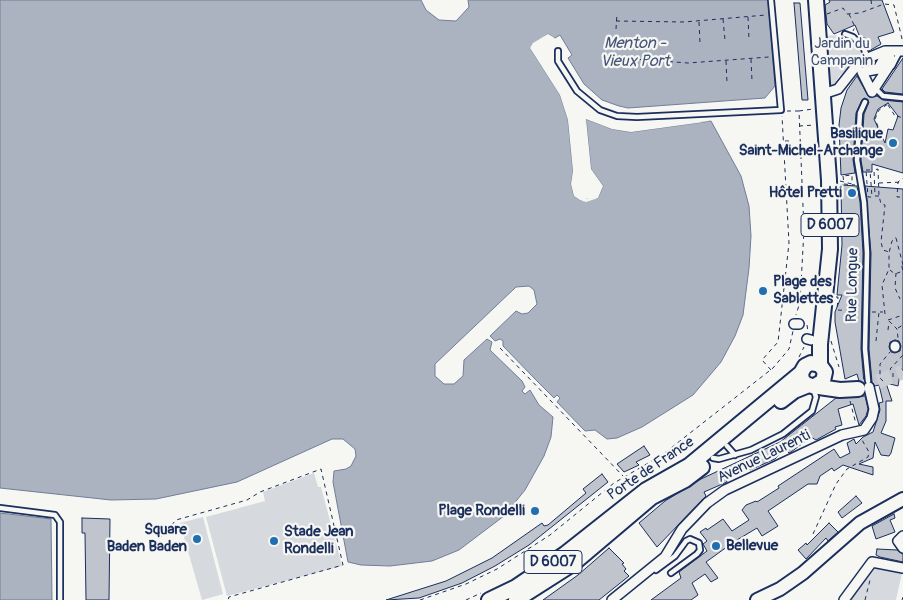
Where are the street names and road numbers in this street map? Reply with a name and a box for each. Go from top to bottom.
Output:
road number: D 6007 [801,214,859,236]
street label: Rue Longue [843,248,863,322]
street label: Avenue Laurenti [715,427,813,487]
street label: Porte de France [604,433,698,505]
road number: D 6007 [524,550,582,574]

